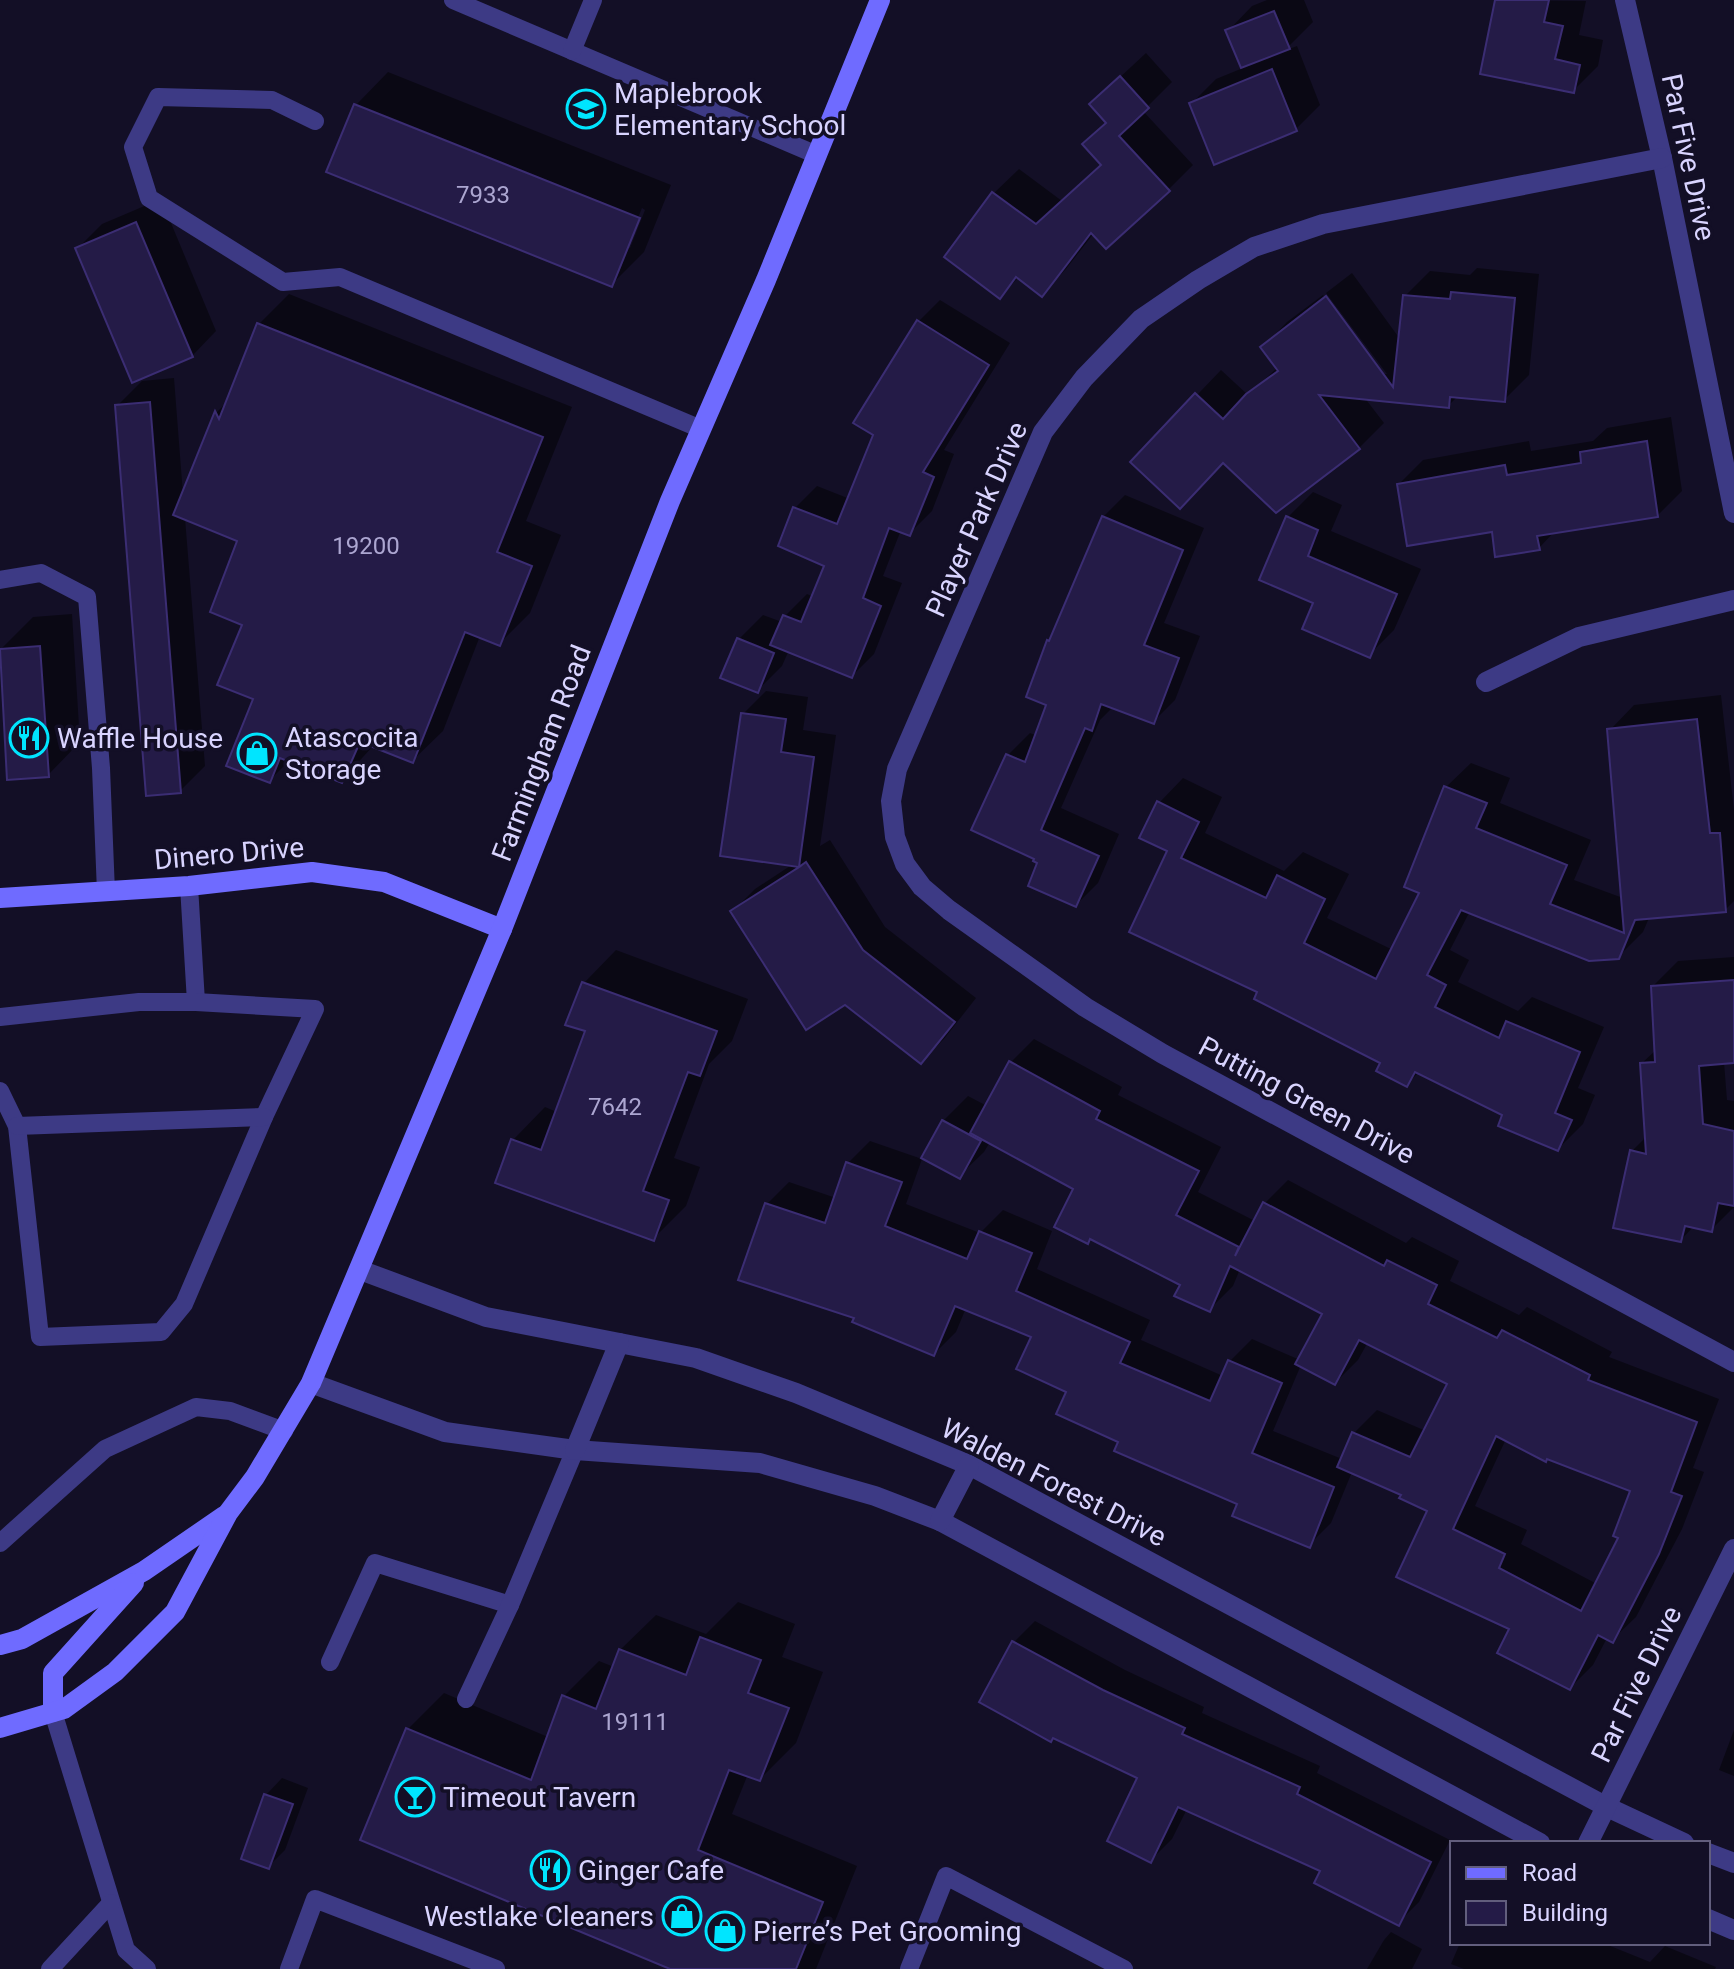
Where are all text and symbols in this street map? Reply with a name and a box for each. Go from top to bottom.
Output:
street label: Par Five Drive [1655,71,1722,243]
place label: Maplebrook Elementary School [614,77,846,142]
school or university icon: Maplebrook Elementary School [565,88,607,130]
house number: 7933 [456,181,510,209]
street label: Player Park Drive [919,417,1034,622]
house number: 19200 [332,532,400,560]
street label: Farmingham Road [485,641,598,866]
restaurant icon: Waffle House [8,717,50,759]
place label: Atascocita Storage [285,721,418,786]
place label: Waffle House [57,722,223,755]
shop icon: Atascocita Storage [236,732,278,774]
street label: Dinero Drive [153,831,305,876]
street label: Putting Green Drive [1193,1030,1420,1171]
house number: 7642 [588,1093,642,1121]
street label: Walden Forest Drive [936,1411,1172,1553]
street label: Par Five Drive [1584,1601,1688,1768]
house number: 19111 [601,1708,669,1736]
bar icon: Timeout Tavern [394,1776,436,1818]
place label: Timeout Tavern [443,1781,636,1814]
legend [1450,1841,1710,1945]
restaurant icon: Ginger Cafe [529,1849,571,1891]
place label: Ginger Cafe [578,1854,724,1887]
text: Road [1522,1859,1577,1887]
shop icon: Westlake Cleaners [661,1895,703,1937]
text: Building [1522,1899,1608,1927]
place label: Westlake Cleaners [424,1900,654,1933]
shop icon: Pierre’s Pet Grooming [704,1910,746,1952]
place label: Pierre’s Pet Grooming [753,1915,1021,1948]

